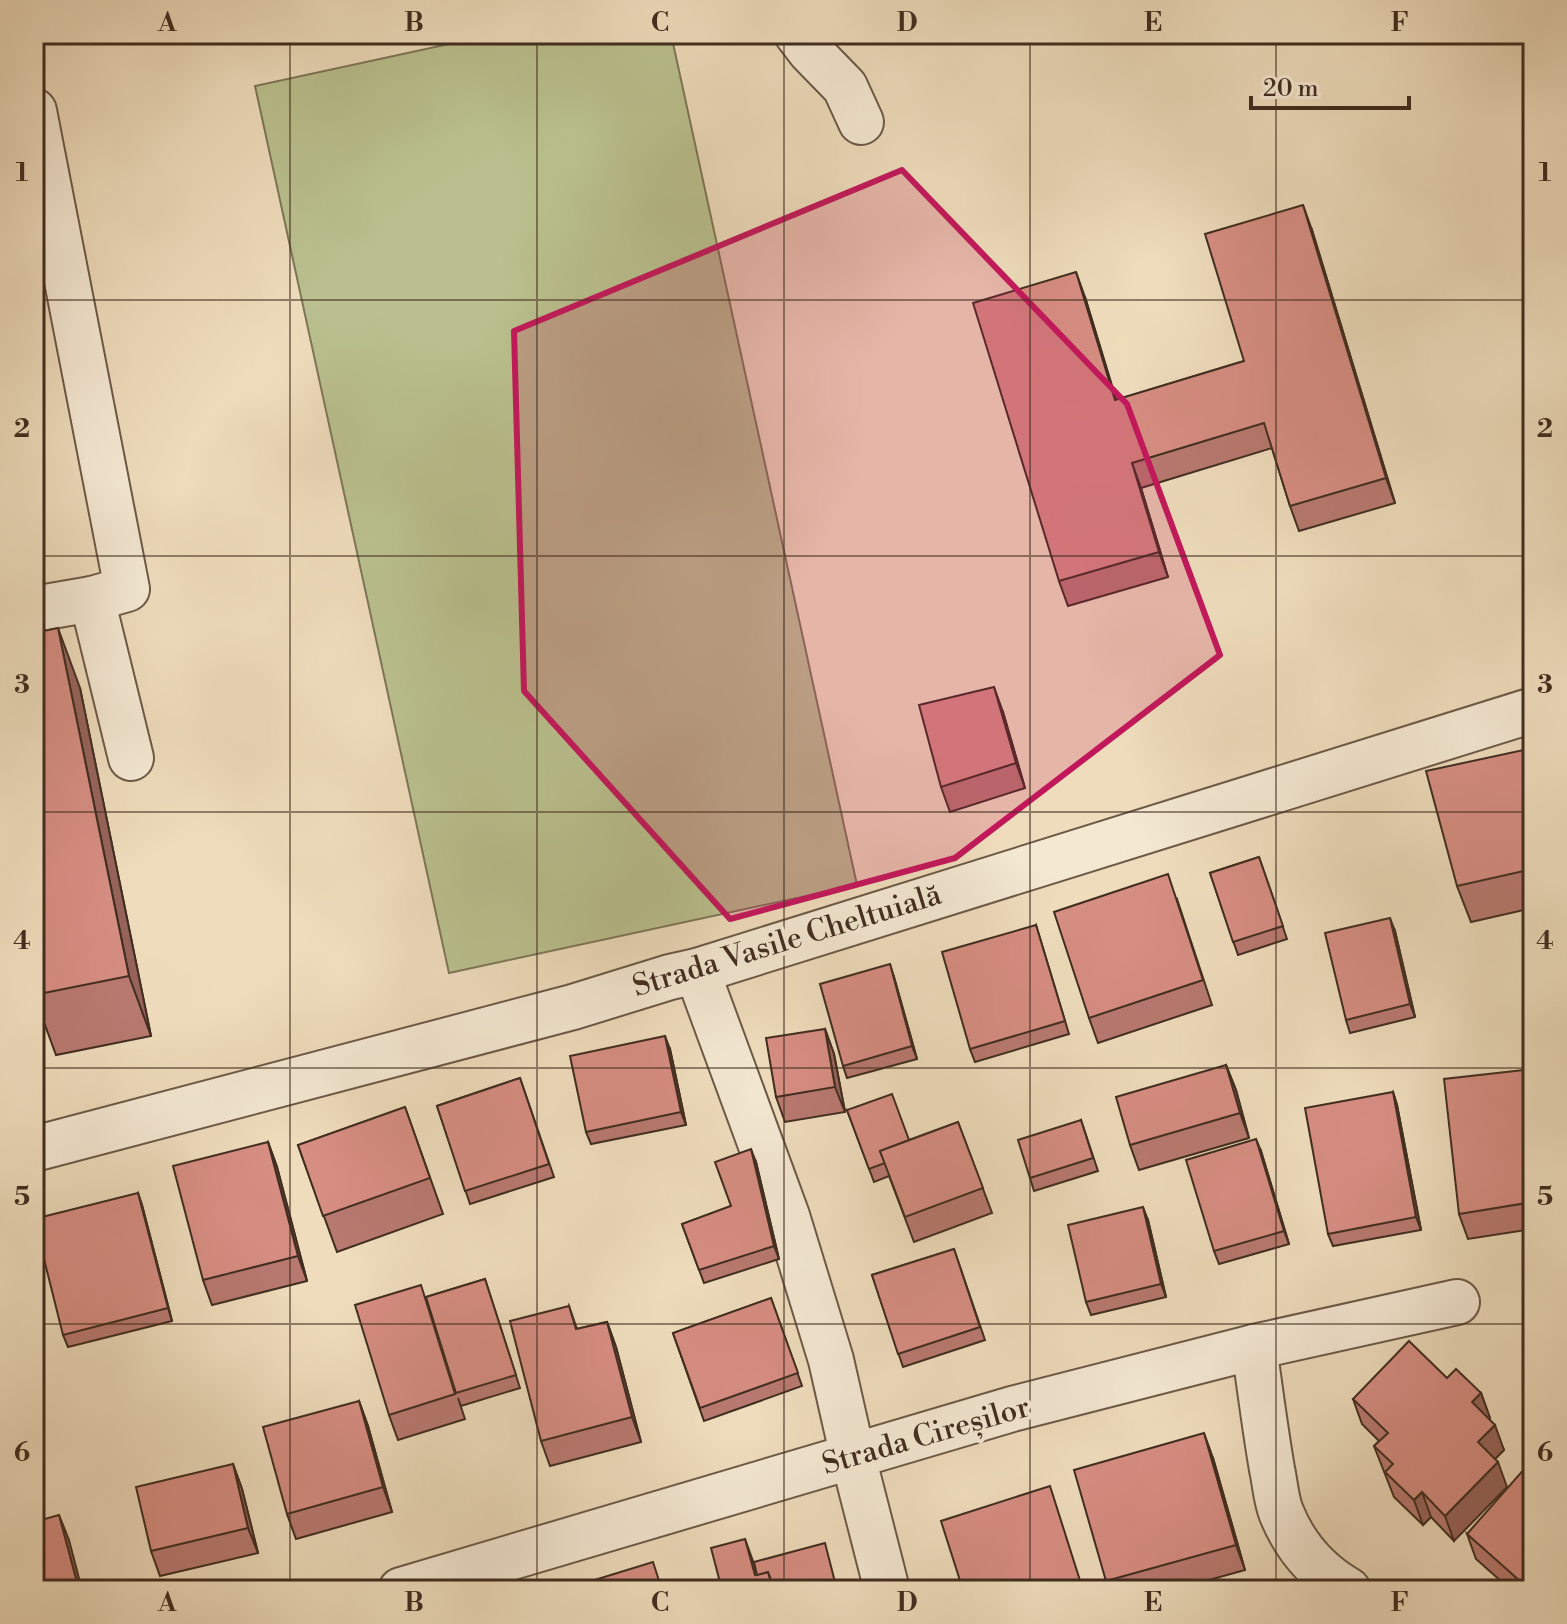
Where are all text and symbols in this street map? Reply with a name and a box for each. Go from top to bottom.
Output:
text: A [157,7,177,39]
text: B [404,7,424,39]
text: C [651,7,669,39]
text: D [897,7,917,39]
text: E [1144,7,1162,39]
text: F [1391,7,1409,39]
scale bar [1251,60,1409,110]
text: 20 m [1263,74,1319,104]
text: 1 [16,157,29,189]
text: 1 [1539,157,1552,189]
text: 2 [14,413,30,445]
text: 2 [1537,413,1553,445]
text: 3 [14,669,30,701]
text: 3 [1537,669,1553,701]
street label: Strada Vasile Cheltuială [628,876,947,1006]
text: 4 [13,925,31,957]
text: 4 [1536,925,1554,957]
text: 5 [14,1181,30,1213]
text: 5 [1537,1181,1553,1213]
street label: Strada Cireșilor [818,1388,1034,1484]
text: 6 [14,1437,30,1469]
text: 6 [1537,1437,1553,1469]
text: A [157,1587,177,1619]
text: B [404,1587,424,1619]
text: C [651,1587,669,1619]
text: D [897,1587,917,1619]
text: E [1144,1587,1162,1619]
text: F [1391,1587,1409,1619]

